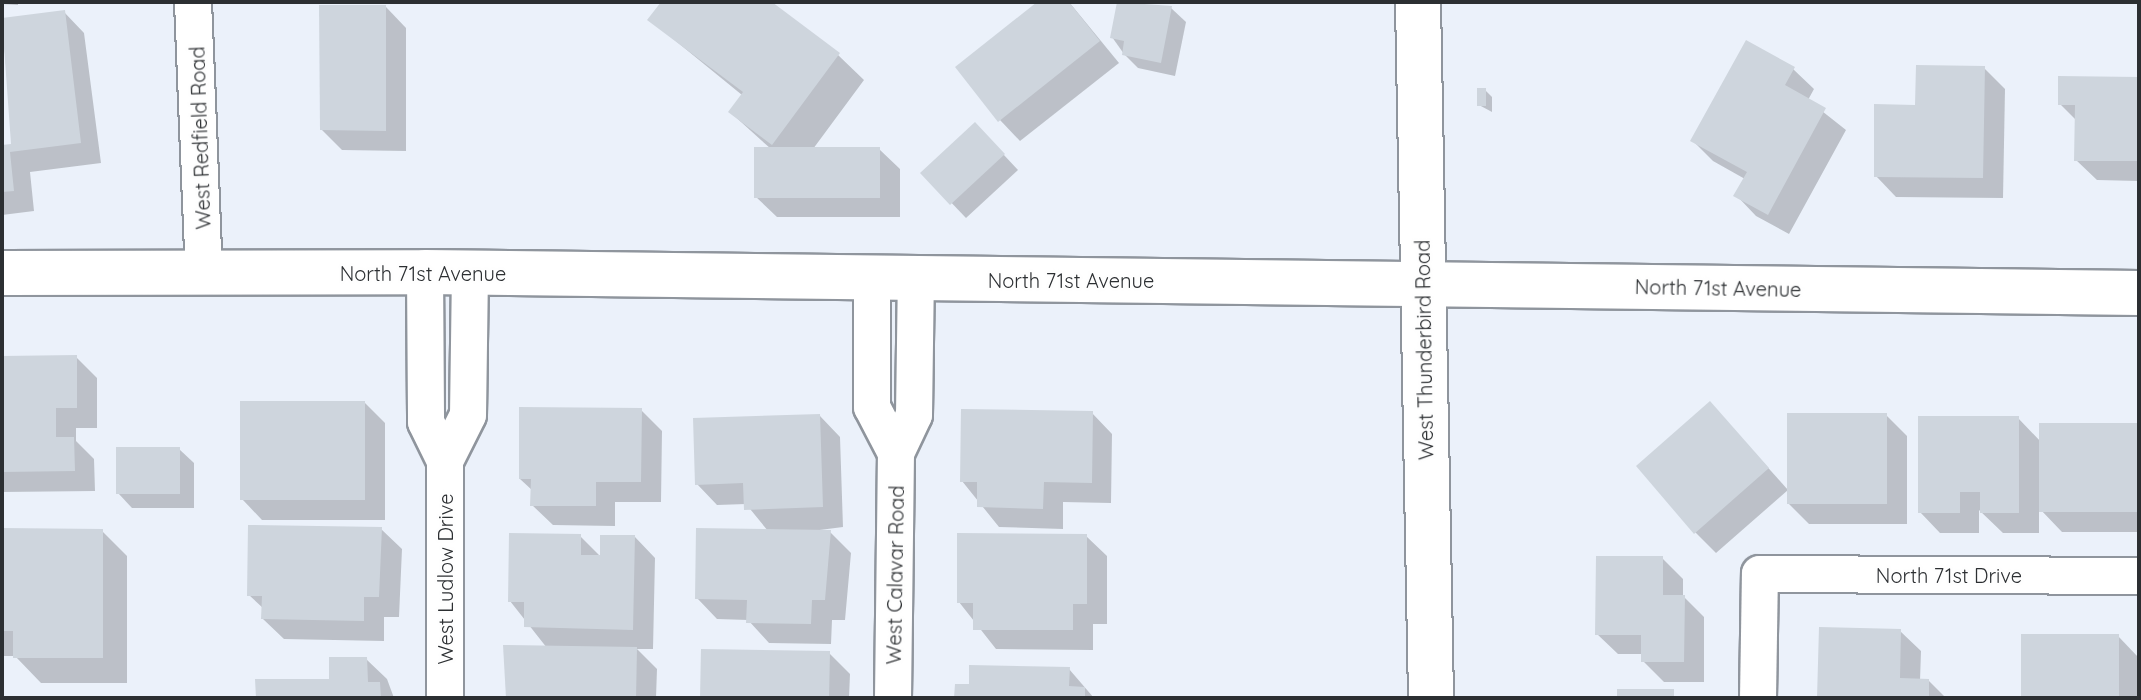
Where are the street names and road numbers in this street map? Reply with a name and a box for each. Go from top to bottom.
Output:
street label: West Redfield Road [185,46,215,230]
street label: West Thunderbird Road [1410,240,1438,460]
street label: North 71st Avenue [340,261,506,285]
street label: North 71st Avenue [988,268,1154,292]
street label: North 71st Avenue [1635,275,1801,301]
street label: West Calavar Road [881,485,909,665]
street label: West Ludlow Drive [433,493,457,665]
street label: North 71st Drive [1876,563,2022,587]

